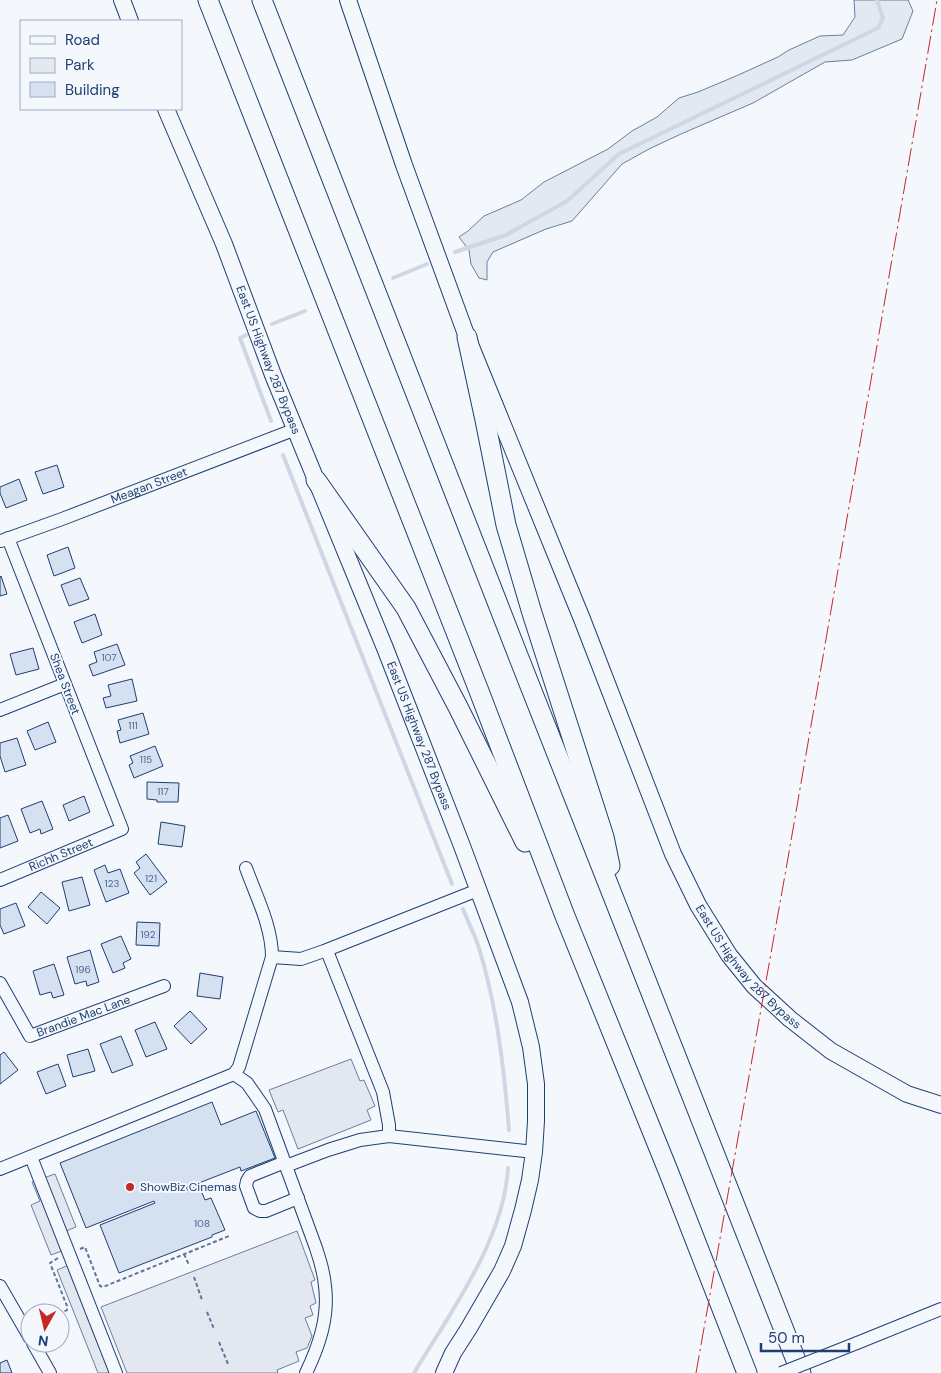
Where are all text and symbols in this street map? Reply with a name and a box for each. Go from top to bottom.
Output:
legend [20,20,182,110]
text: Road [65,30,100,50]
text: Park [65,55,95,75]
text: Building [65,80,120,100]
street label: East US Highway 287 Bypass [232,283,304,437]
street label: Meagan Street [108,463,190,508]
street label: Shea Street [46,651,84,717]
house number: 107 [101,651,117,664]
street label: East US Highway 287 Bypass [383,659,455,812]
house number: 111 [128,719,138,732]
house number: 115 [140,753,152,766]
house number: 117 [157,785,169,798]
street label: Richh Street [26,834,96,875]
house number: 121 [145,872,157,885]
house number: 123 [105,877,119,890]
street label: East US Highway 287 Bypass [692,902,804,1033]
house number: 192 [141,928,156,941]
house number: 196 [75,963,91,976]
street label: Brandie Mac Lane [34,991,133,1041]
place label: ShowBiz Cinemas [140,1179,237,1195]
marker: ShowBiz Cinemas [124,1181,136,1193]
house number: 108 [194,1217,210,1230]
north arrow [20,1303,70,1353]
scale bar [761,1320,848,1352]
text: 50 m [768,1328,805,1348]
text: N [37,1331,50,1350]

